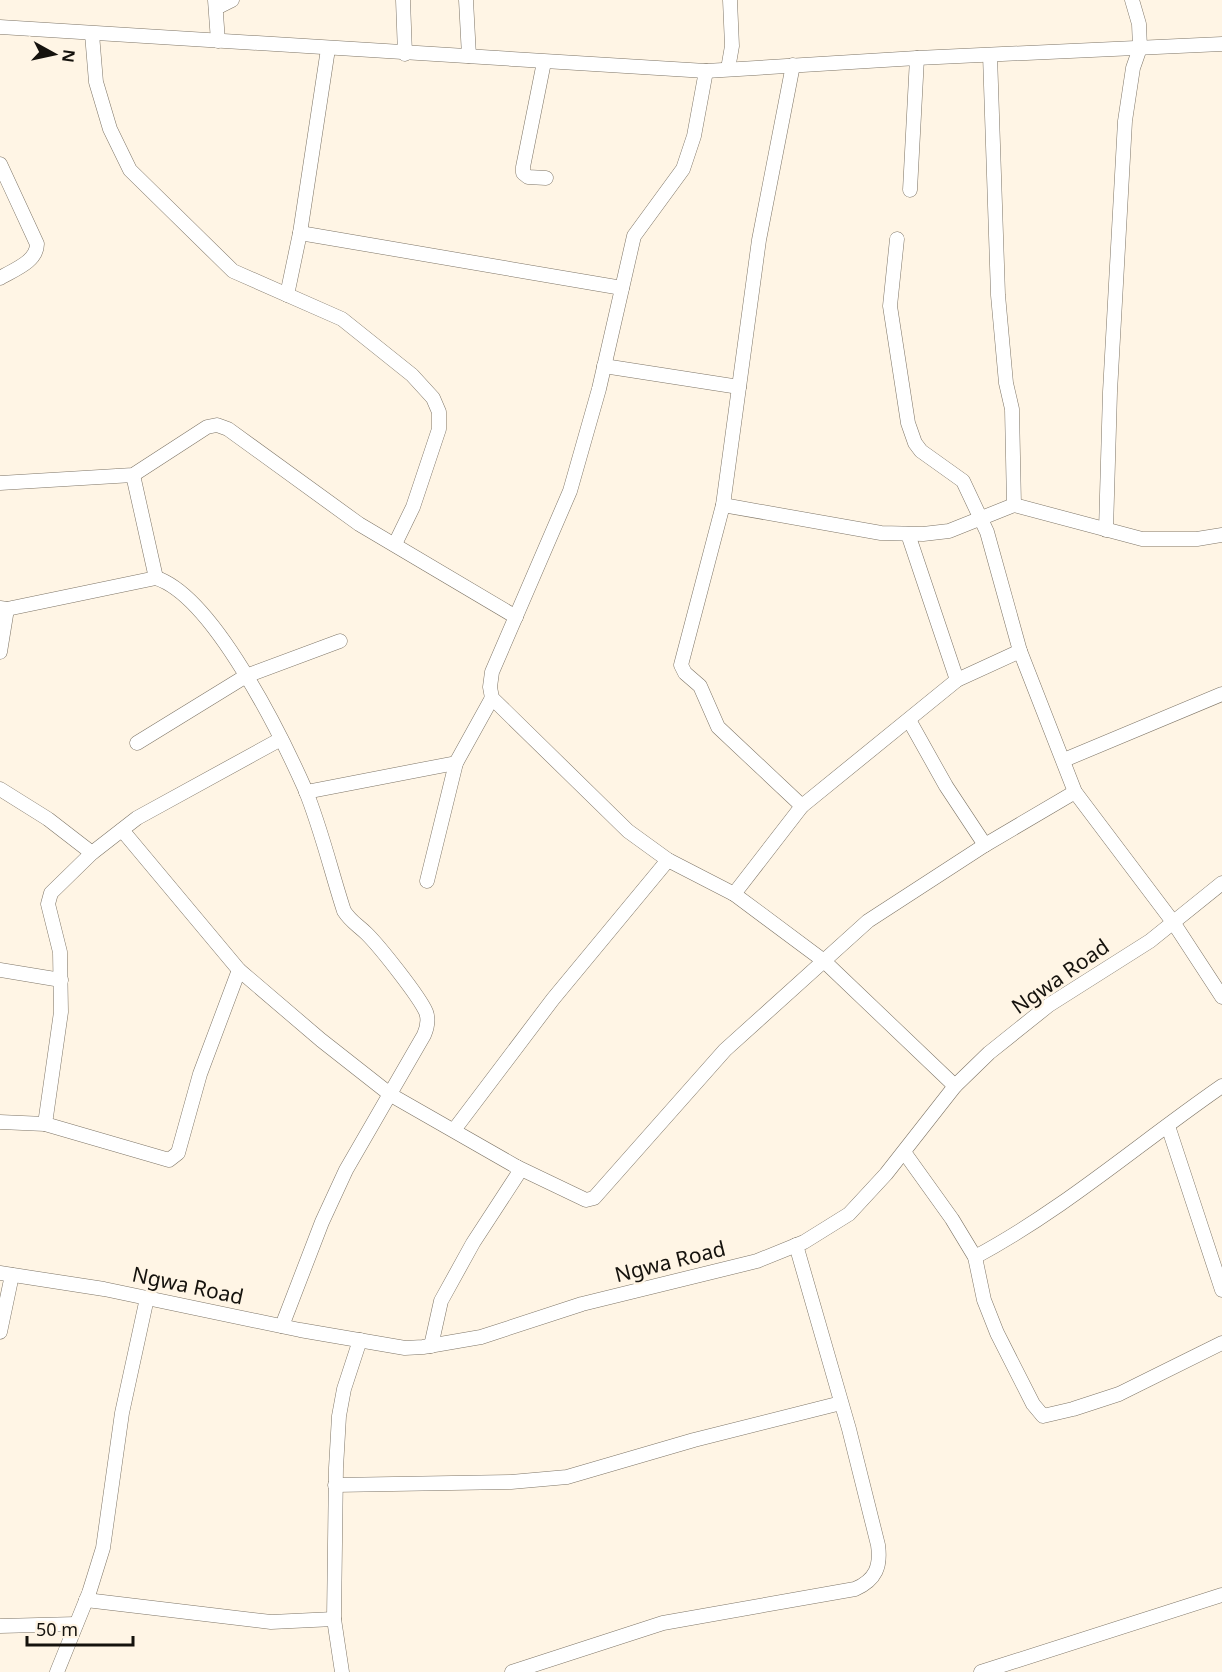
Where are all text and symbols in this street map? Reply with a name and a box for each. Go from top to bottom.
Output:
north arrow [24,24,84,84]
text: N [57,48,81,64]
street label: Ngwa Road [1006,932,1114,1020]
street label: Ngwa Road [612,1234,728,1288]
street label: Ngwa Road [130,1260,246,1310]
scale bar [27,1609,134,1647]
text: 50 m [36,1617,78,1641]

